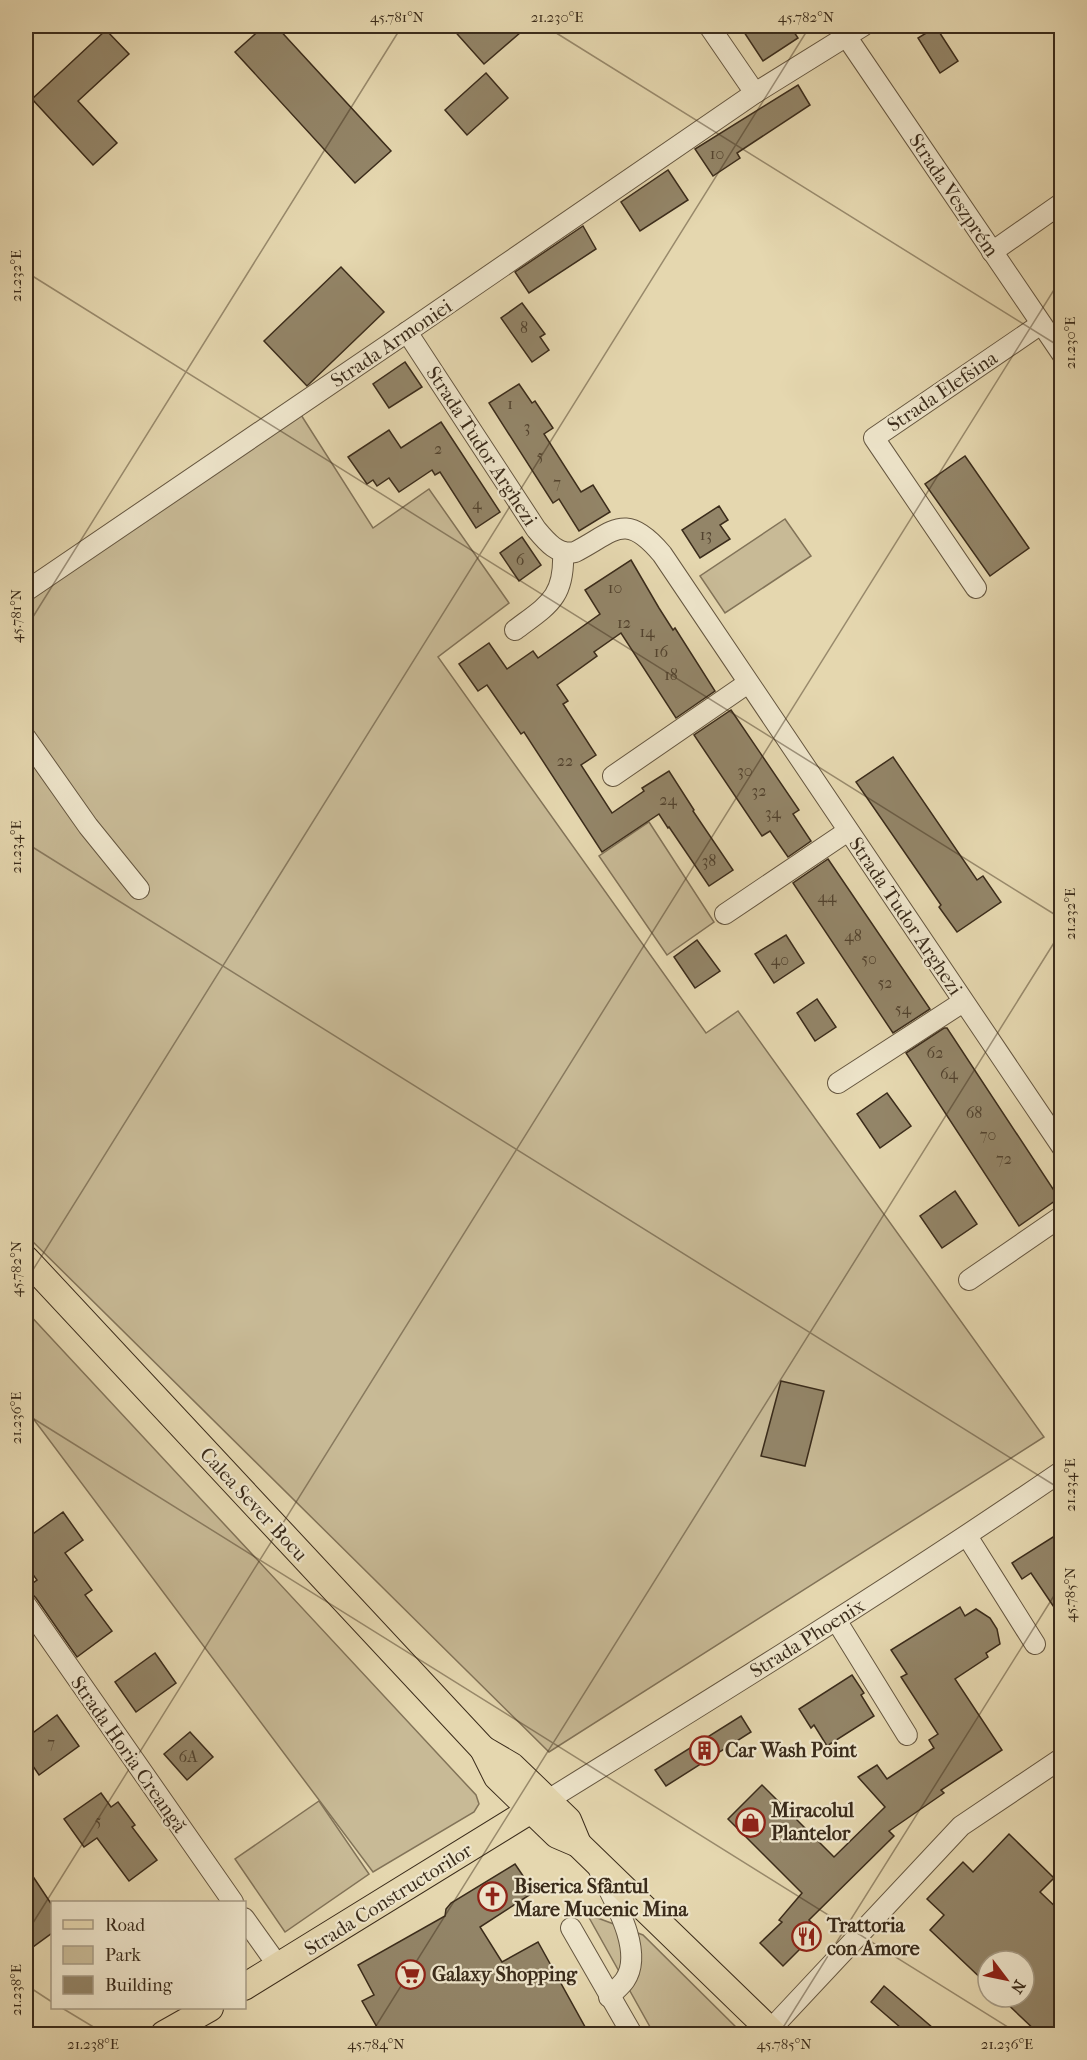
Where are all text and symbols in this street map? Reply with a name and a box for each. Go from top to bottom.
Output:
text: 45.781°N [370,8,425,26]
text: 21.230°E [531,8,583,26]
text: 45.782°N [778,8,835,26]
street label: Strada Veszprém [904,129,1003,261]
house number: 10 [710,144,724,163]
text: 21.232°E [7,250,25,302]
street label: Strada Armoniei [326,294,456,392]
text: 21.230°E [1061,317,1079,369]
house number: 8 [520,318,528,337]
street label: Strada Elefsina [883,346,1002,437]
street label: Strada Tudor Arghezi [421,362,542,530]
house number: 1 [507,394,513,413]
house number: 3 [524,417,530,436]
house number: 2 [434,439,442,458]
house number: 5 [537,446,544,465]
house number: 7 [553,473,561,492]
house number: 4 [472,494,482,513]
house number: 13 [700,525,712,544]
house number: 6 [516,550,525,569]
house number: 10 [608,578,622,597]
text: 45.781°N [7,588,25,643]
house number: 12 [617,613,631,632]
house number: 14 [639,622,655,641]
house number: 16 [654,642,668,661]
house number: 18 [664,665,678,684]
house number: 22 [557,751,573,770]
house number: 30 [737,761,753,780]
house number: 32 [752,781,766,800]
house number: 24 [659,790,677,809]
house number: 34 [765,803,782,822]
text: 21.234°E [7,820,25,874]
street label: Strada Tudor Arghezi [844,833,967,1000]
house number: 38 [702,851,716,870]
house number: 44 [818,887,837,906]
text: 21.232°E [1061,888,1079,940]
house number: 48 [844,926,862,945]
house number: 50 [861,949,877,968]
house number: 40 [771,950,789,969]
house number: 52 [877,973,893,992]
house number: 54 [895,999,912,1018]
house number: 62 [927,1043,943,1062]
house number: 64 [940,1064,959,1083]
house number: 68 [966,1103,982,1122]
house number: 70 [980,1125,996,1144]
house number: 72 [996,1149,1012,1168]
text: 45.782°N [7,1240,25,1297]
text: 21.236°E [7,1392,25,1444]
street label: Calea Sever Bocu [195,1443,313,1566]
text: 21.234°E [1061,1458,1079,1512]
text: 45.785°N [1061,1567,1079,1623]
street label: Strada Phoenix [746,1594,869,1683]
street label: Strada Horia Creangă [66,1672,192,1838]
house number: 7 [47,1733,55,1752]
building icon: Car Wash Point [688,1734,720,1766]
place label: Car Wash Point [725,1739,858,1762]
house number: 6A [178,1747,198,1766]
place label: Miracolul Plantelor [770,1799,854,1845]
shop icon: Miracolul Plantelor [734,1806,766,1838]
house number: 5 [95,1811,102,1830]
street label: Strada Constructorilor [300,1838,477,1960]
place label: Biserica Sfântul Mare Mucenic Mina [513,1875,688,1921]
church icon: Biserica Sfântul Mare Mucenic Mina [477,1881,509,1913]
legend [51,1901,246,2009]
place label: Trattoria con Amore [826,1914,920,1960]
text: Road [105,1915,145,1936]
restaurant icon: Trattoria con Amore [790,1921,822,1953]
text: Park [105,1945,142,1966]
north arrow [976,1949,1036,2009]
supermarket icon: Galaxy Shopping [395,1958,427,1990]
place label: Galaxy Shopping [432,1963,578,1986]
text: 21.238°E [7,1964,25,2016]
text: Building [105,1975,173,1996]
text: N [1007,1977,1030,1998]
text: 21.238°E [67,2035,119,2053]
text: 45.784°N [347,2035,405,2053]
text: 45.785°N [756,2035,812,2053]
text: 21.236°E [981,2035,1033,2053]

